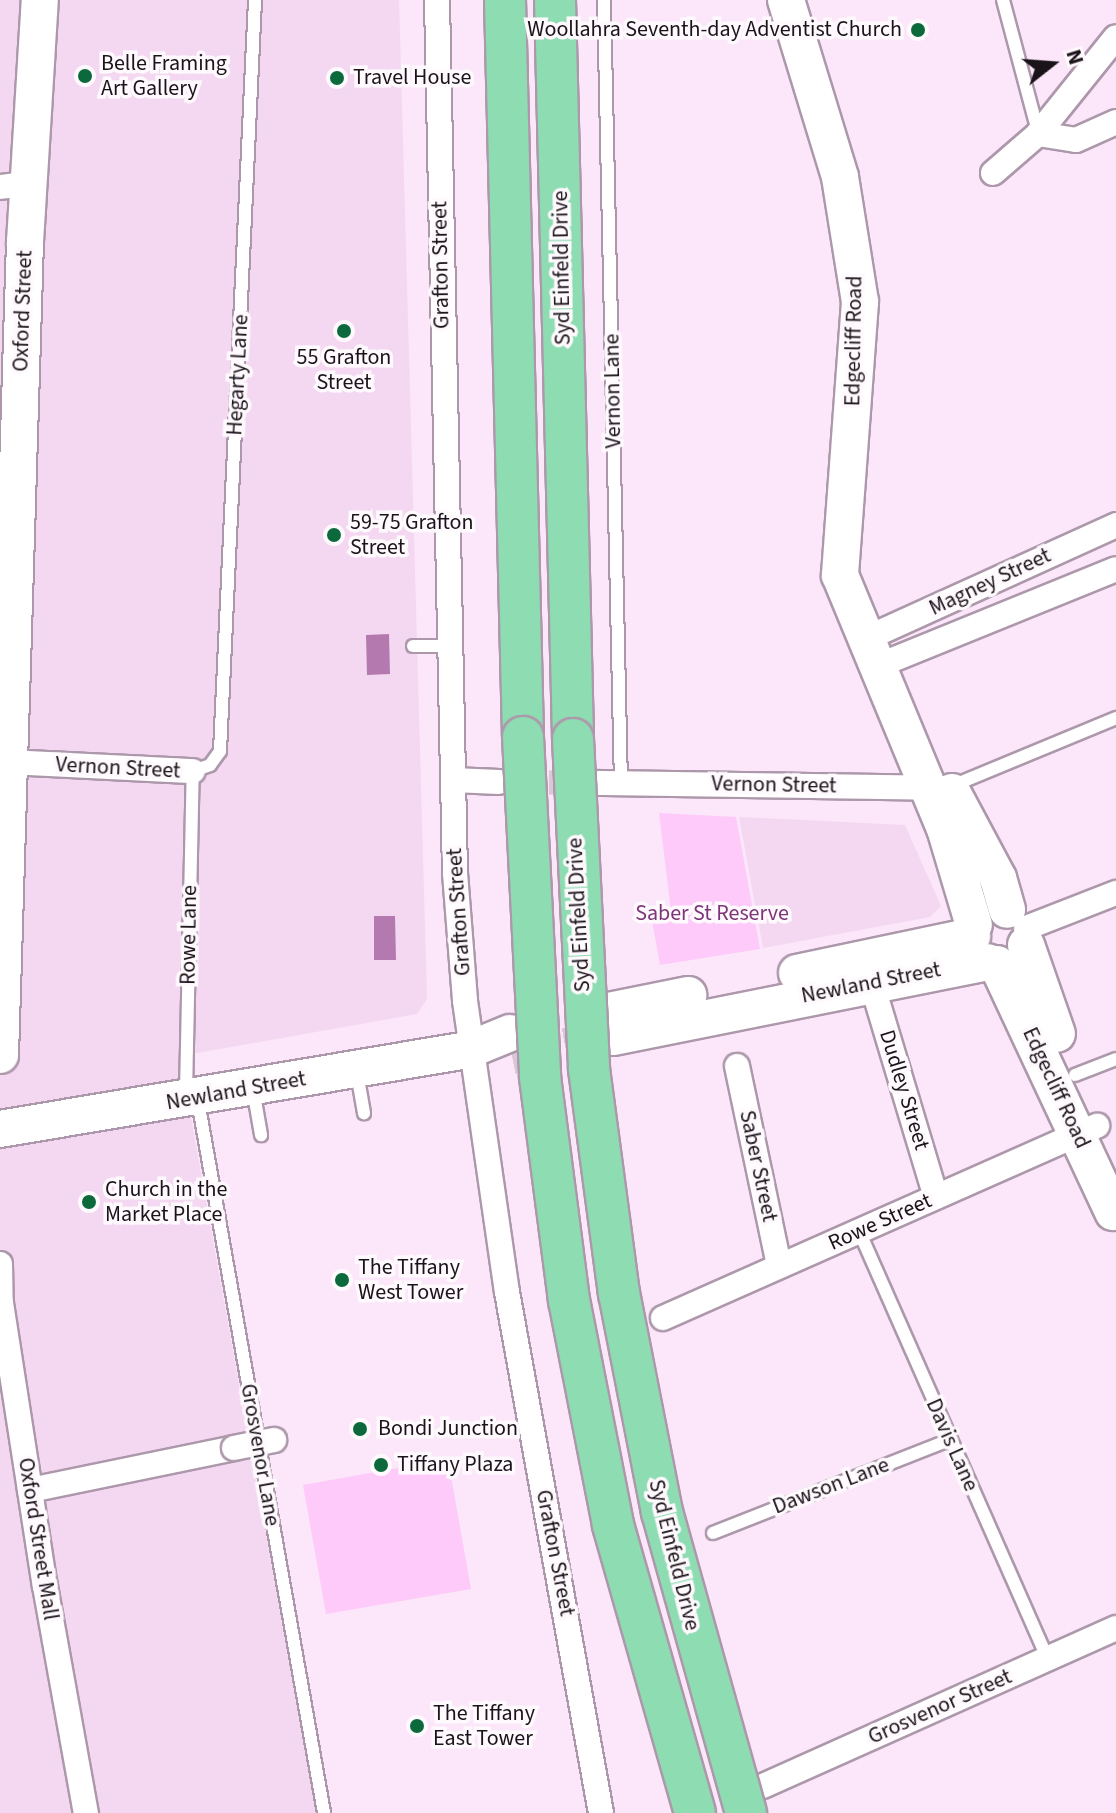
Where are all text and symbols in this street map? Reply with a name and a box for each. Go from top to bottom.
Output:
place label: Woollahra Seventh-day Adventist Church [527,17,902,43]
marker: Woollahra Seventh-day Adventist Church [909,21,927,39]
north arrow [1012,24,1092,104]
text: N [1058,45,1092,69]
place label: Belle Framing Art Gallery [101,50,227,102]
place label: Travel House [353,65,471,91]
marker: Belle Framing Art Gallery [76,67,94,85]
marker: Travel House [328,69,346,87]
street label: Syd Einfeld Drive [547,190,577,346]
street label: Grafton Street [427,201,455,329]
street label: Oxford Street [8,250,38,372]
street label: Edgecliff Road [840,275,868,407]
street label: Hegarty Lane [222,314,254,436]
marker: 55 Grafton Street [335,322,353,340]
street label: Vernon Lane [599,333,627,449]
place label: 55 Grafton Street [297,344,391,396]
place label: 59-75 Grafton Street [350,509,473,560]
marker: 59-75 Grafton Street [325,526,343,544]
street label: Magney Street [925,542,1055,622]
street label: Vernon Street [55,752,181,784]
street label: Vernon Street [711,771,837,799]
street label: Syd Einfeld Drive [562,837,596,993]
street label: Grafton Street [441,847,477,977]
street label: Rowe Lane [175,885,203,985]
park label: Saber St Reserve [635,901,789,927]
street label: Newland Street [799,957,943,1009]
street label: Edgecliff Road [1016,1023,1096,1153]
street label: Dudley Street [873,1027,935,1153]
street label: Newland Street [164,1066,308,1116]
street label: Saber Street [733,1108,783,1224]
place label: Church in the Market Place [105,1176,227,1228]
street label: Rowe Street [824,1188,936,1256]
marker: Church in the Market Place [80,1193,98,1211]
place label: The Tiffany West Tower [358,1254,463,1306]
marker: The Tiffany West Tower [333,1271,351,1289]
street label: Grosvenor Lane [235,1382,285,1528]
street label: Davis Lane [920,1395,984,1495]
place label: Bondi Junction [378,1416,518,1442]
marker: Bondi Junction [349,1418,371,1440]
place label: Tiffany Plaza [397,1452,513,1478]
street label: Dawson Lane [769,1452,893,1520]
street label: Oxford Street Mall [12,1456,64,1622]
marker: Tiffany Plaza [372,1456,390,1474]
street label: Syd Einfeld Drive [642,1477,706,1633]
street label: Grafton Street [530,1488,580,1618]
street label: Grosvenor Street [864,1664,1016,1750]
place label: The Tiffany East Tower [433,1700,535,1752]
marker: The Tiffany East Tower [408,1717,426,1735]

